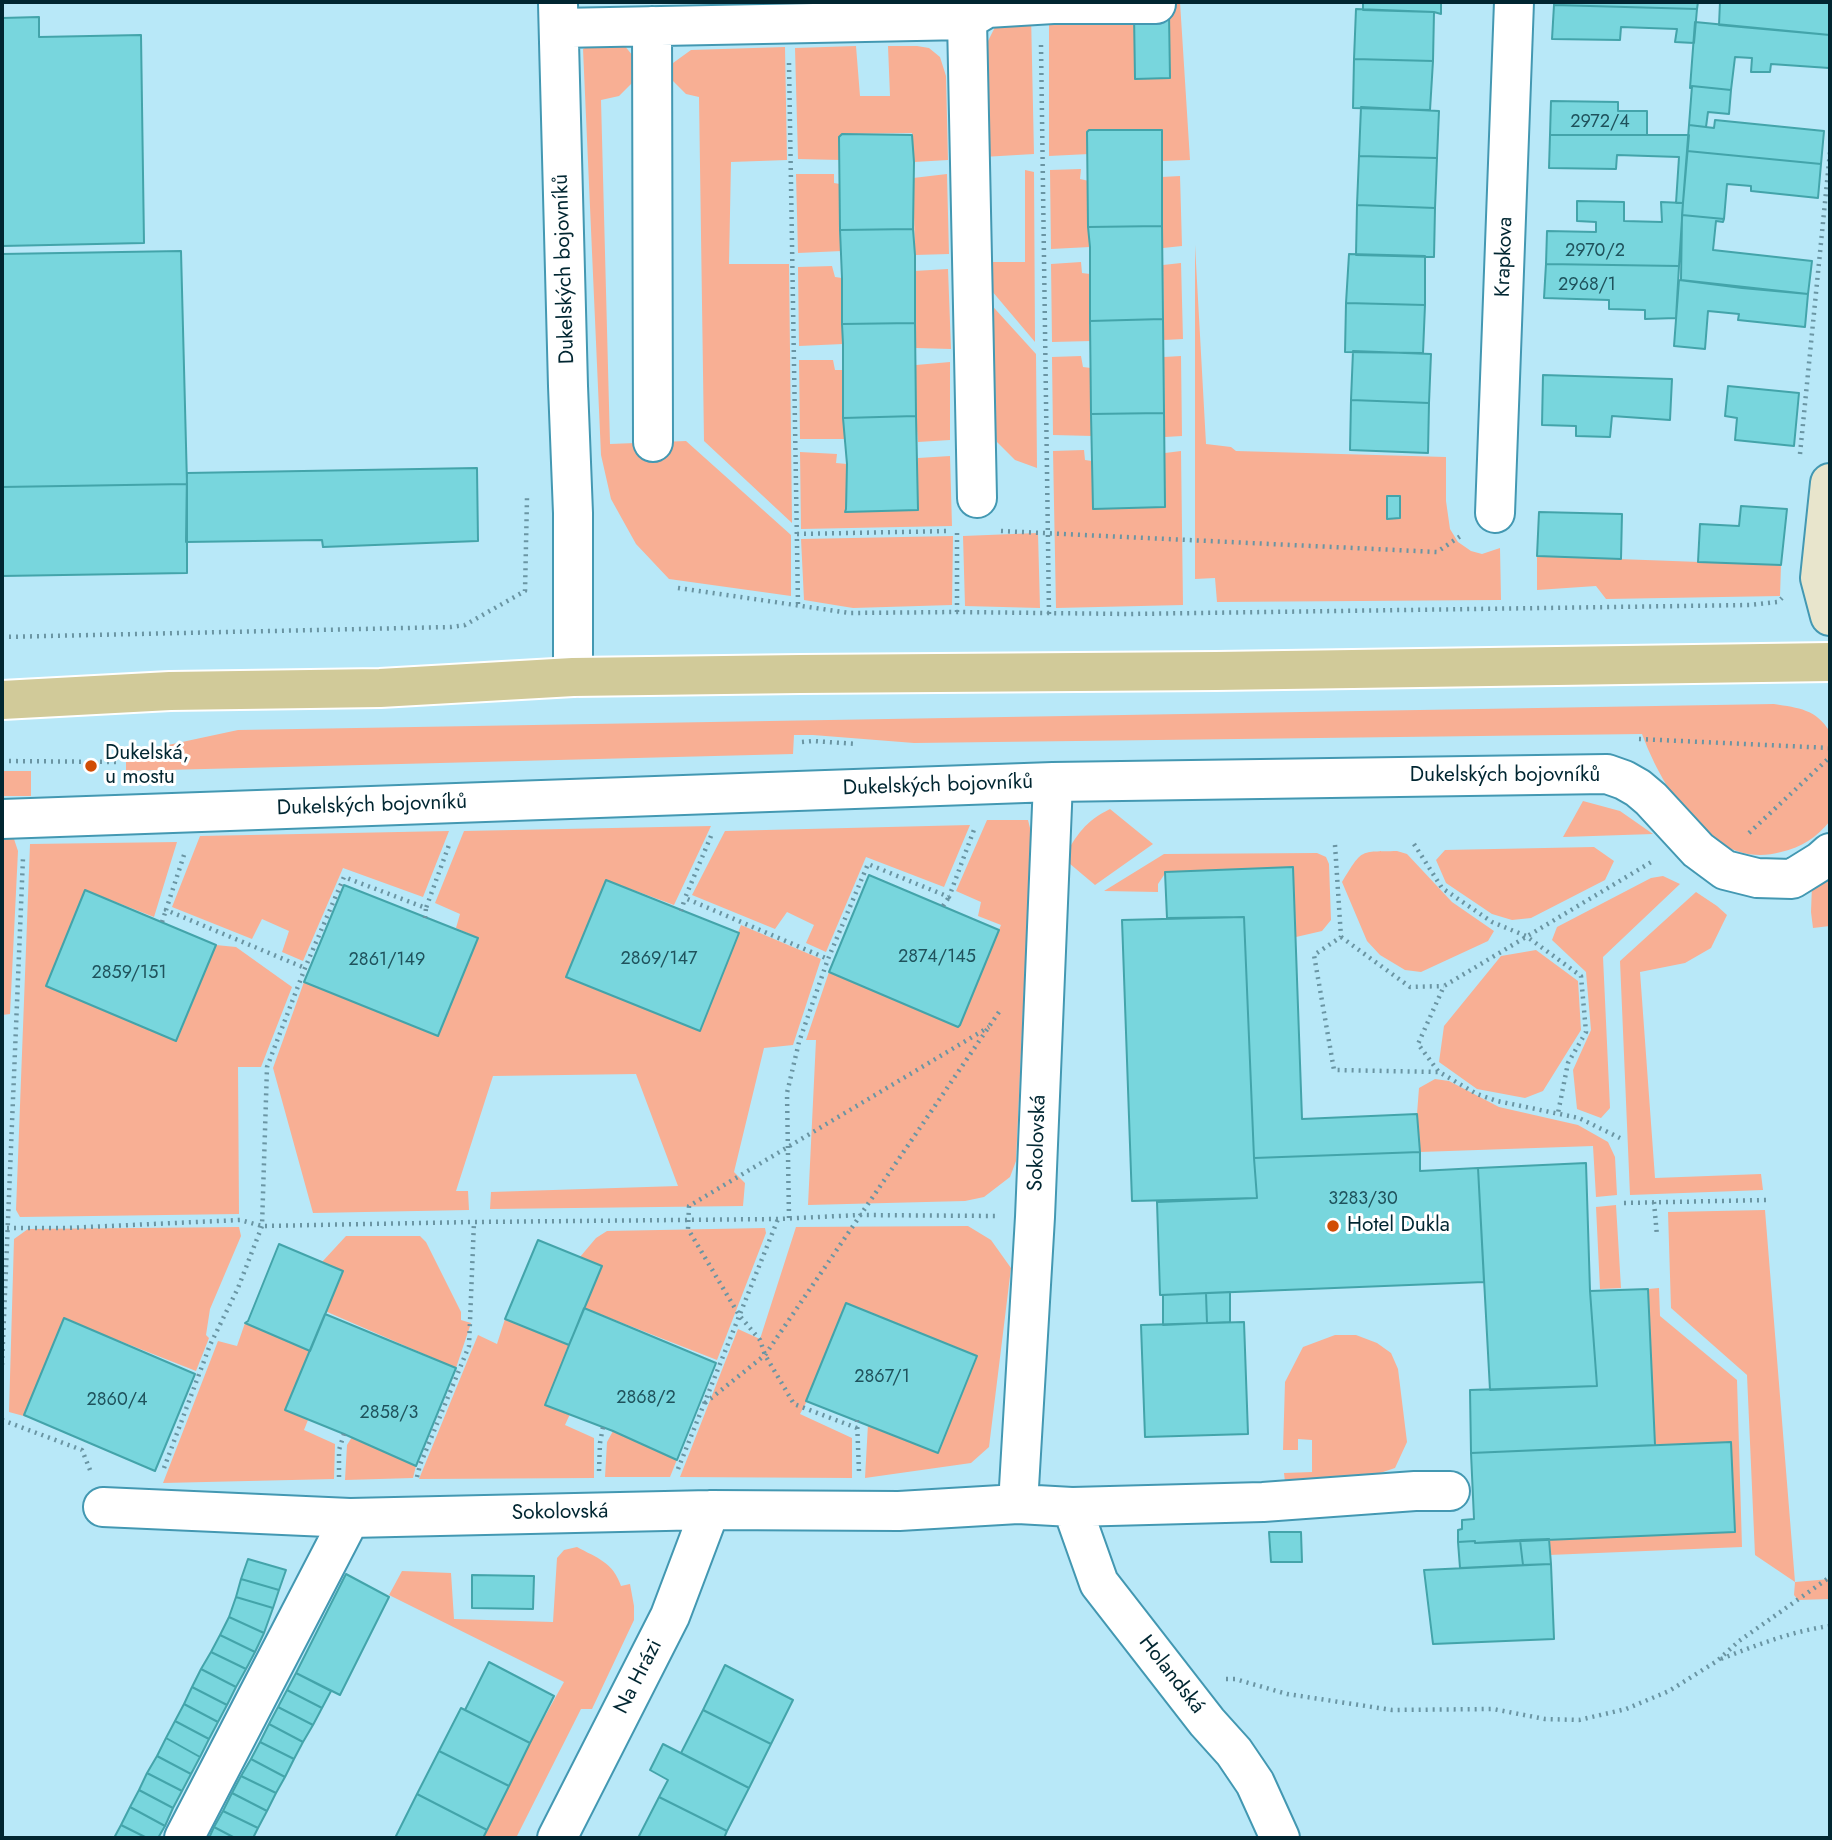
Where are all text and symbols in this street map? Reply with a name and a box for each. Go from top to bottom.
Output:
house number: 2972/4 [1570,112,1630,134]
street label: Dukelských bojovníků [549,173,581,365]
street label: Krapkova [1491,216,1519,298]
house number: 2970/2 [1565,241,1625,263]
house number: 2968/1 [1558,275,1616,297]
place label: Dukelská, u mostu [105,741,189,791]
marker: Dukelská, u mostu [83,758,99,774]
street label: Dukelských bojovníků [1410,763,1600,789]
street label: Dukelských bojovníků [842,770,1034,802]
street label: Dukelských bojovníků [276,790,468,822]
house number: 2874/145 [898,947,976,969]
house number: 2869/147 [621,949,697,971]
house number: 2861/149 [349,950,425,972]
house number: 2859/151 [92,963,166,985]
street label: Sokolovská [1024,1094,1052,1192]
house number: 3283/30 [1328,1189,1398,1211]
place label: Hotel Dukla [1347,1213,1450,1239]
marker: Hotel Dukla [1325,1218,1341,1234]
house number: 2867/1 [854,1367,910,1389]
house number: 2868/2 [616,1388,676,1410]
house number: 2860/4 [86,1390,148,1412]
house number: 2858/3 [360,1403,418,1425]
street label: Sokolovská [512,1500,608,1526]
street label: Holandská [1133,1631,1209,1719]
street label: Na Hrázi [610,1636,668,1718]

